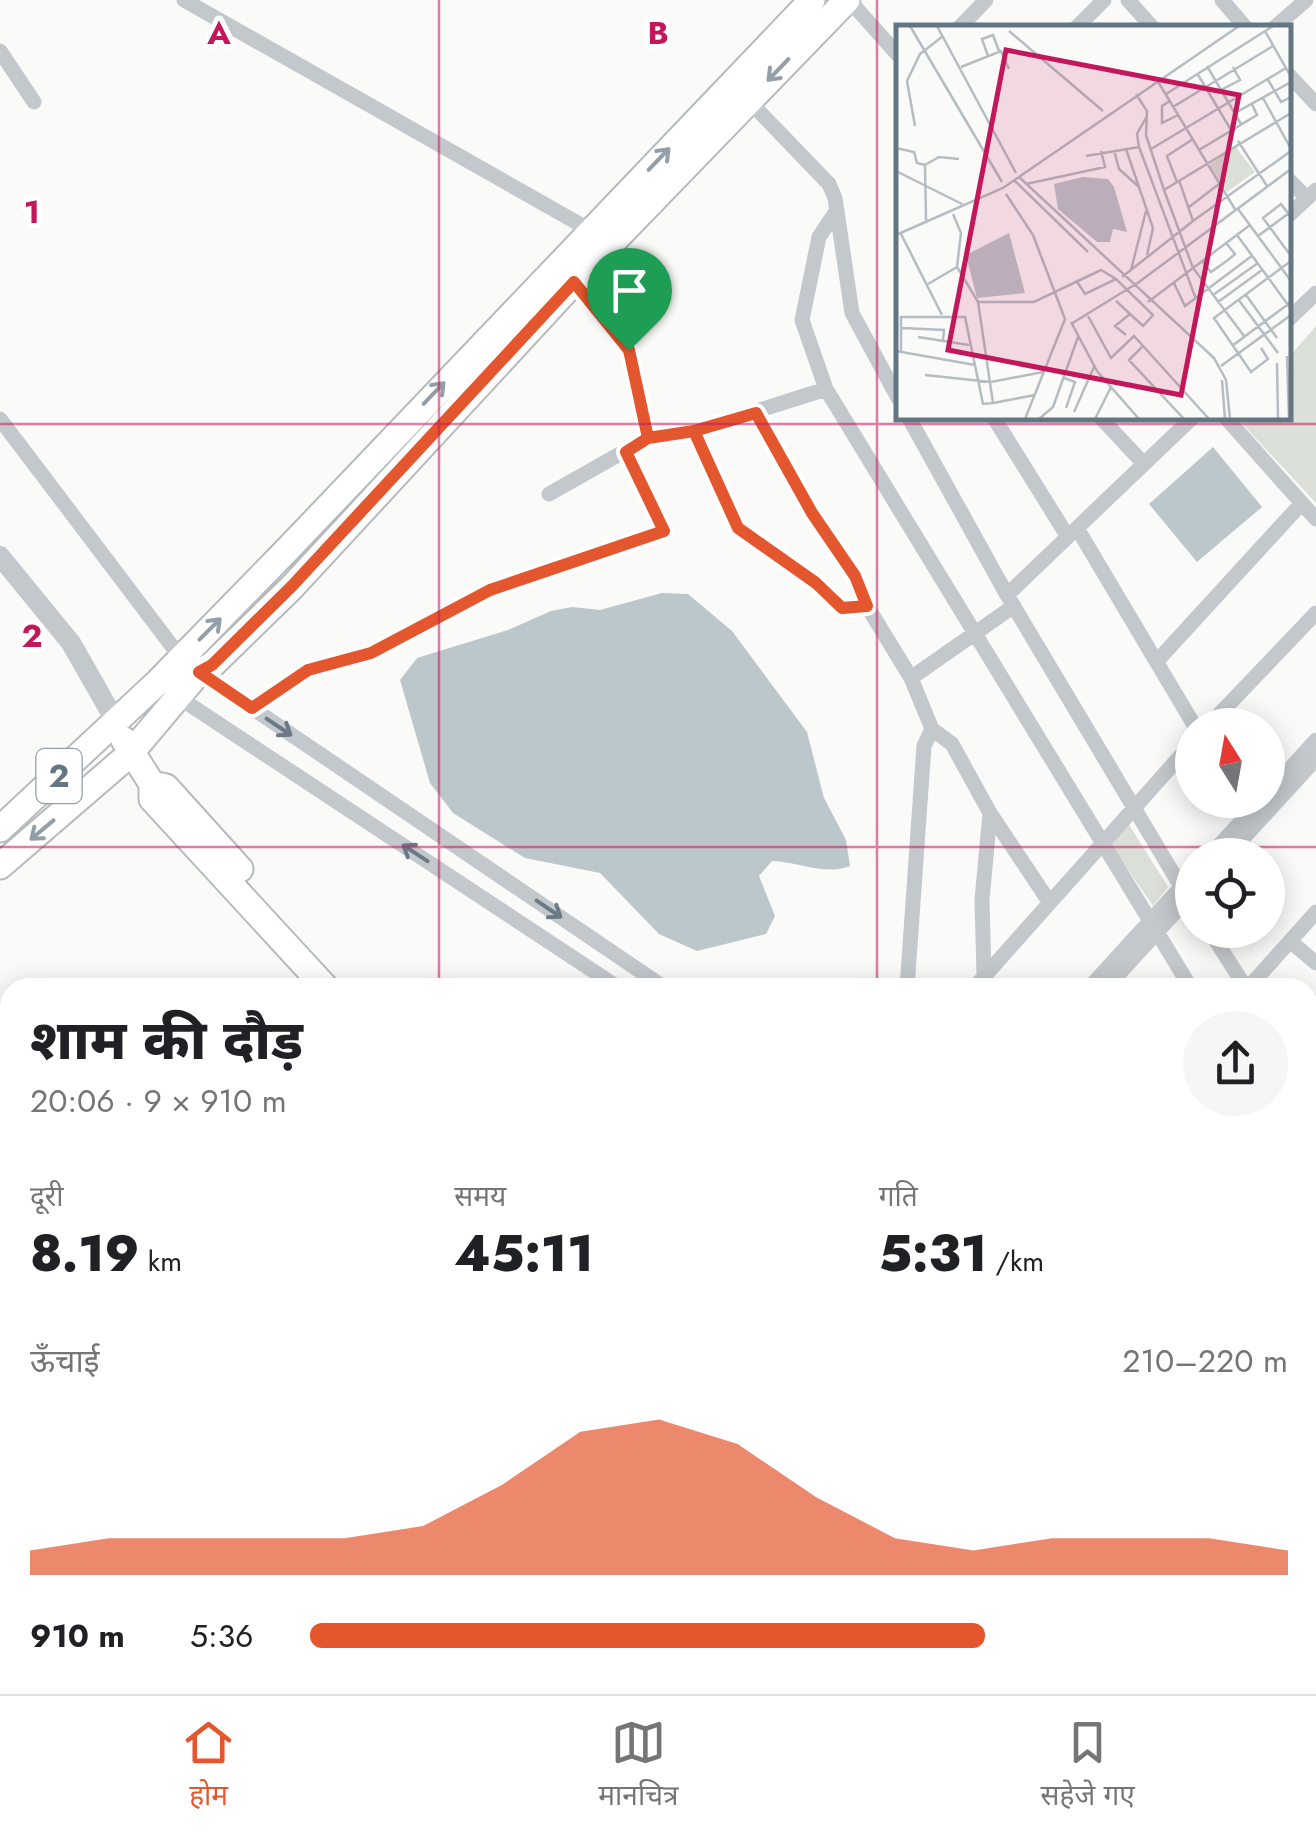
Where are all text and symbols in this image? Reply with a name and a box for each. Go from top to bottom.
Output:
text: A [206,10,231,56]
text: B [647,10,669,56]
inset map [896,25,1291,420]
one-way arrow [766,57,790,81]
one-way arrow [647,147,671,171]
text: 1 [24,189,40,235]
pin [587,248,672,351]
icon: arrive [602,263,657,318]
one-way arrow [422,382,446,406]
text: 2 [22,613,43,659]
one-way arrow [198,617,222,641]
north arrow [1175,708,1285,818]
map controls [1175,708,1285,948]
one-way arrow [265,716,293,737]
road number: 2 [36,749,82,803]
one-way arrow [30,819,56,841]
button: locate [1175,838,1285,948]
one-way arrow [402,843,430,864]
one-way arrow [534,898,562,919]
text: शाम की दौड़ [30,1000,303,1080]
button: share [1183,1011,1288,1116]
text: 20:06 · 9 × 910 m [30,1078,287,1124]
text: दूरी [30,1176,64,1217]
text: समय [454,1176,506,1217]
text: गति [879,1176,918,1217]
text: 8.19 [30,1217,139,1290]
text: 45:11 [454,1217,594,1290]
text: 5:31 [879,1217,987,1290]
text: km [139,1241,182,1282]
text: /km [987,1241,1044,1282]
text: ऊँचाई [30,1338,99,1384]
text: 210–220 m [1122,1338,1288,1384]
text: 910 m [30,1613,125,1659]
text: 5:36 [190,1613,254,1659]
tab: होम [181,1715,236,1816]
tab: मानचित्र [598,1715,678,1816]
tab: सहेजे गए [1041,1715,1135,1816]

